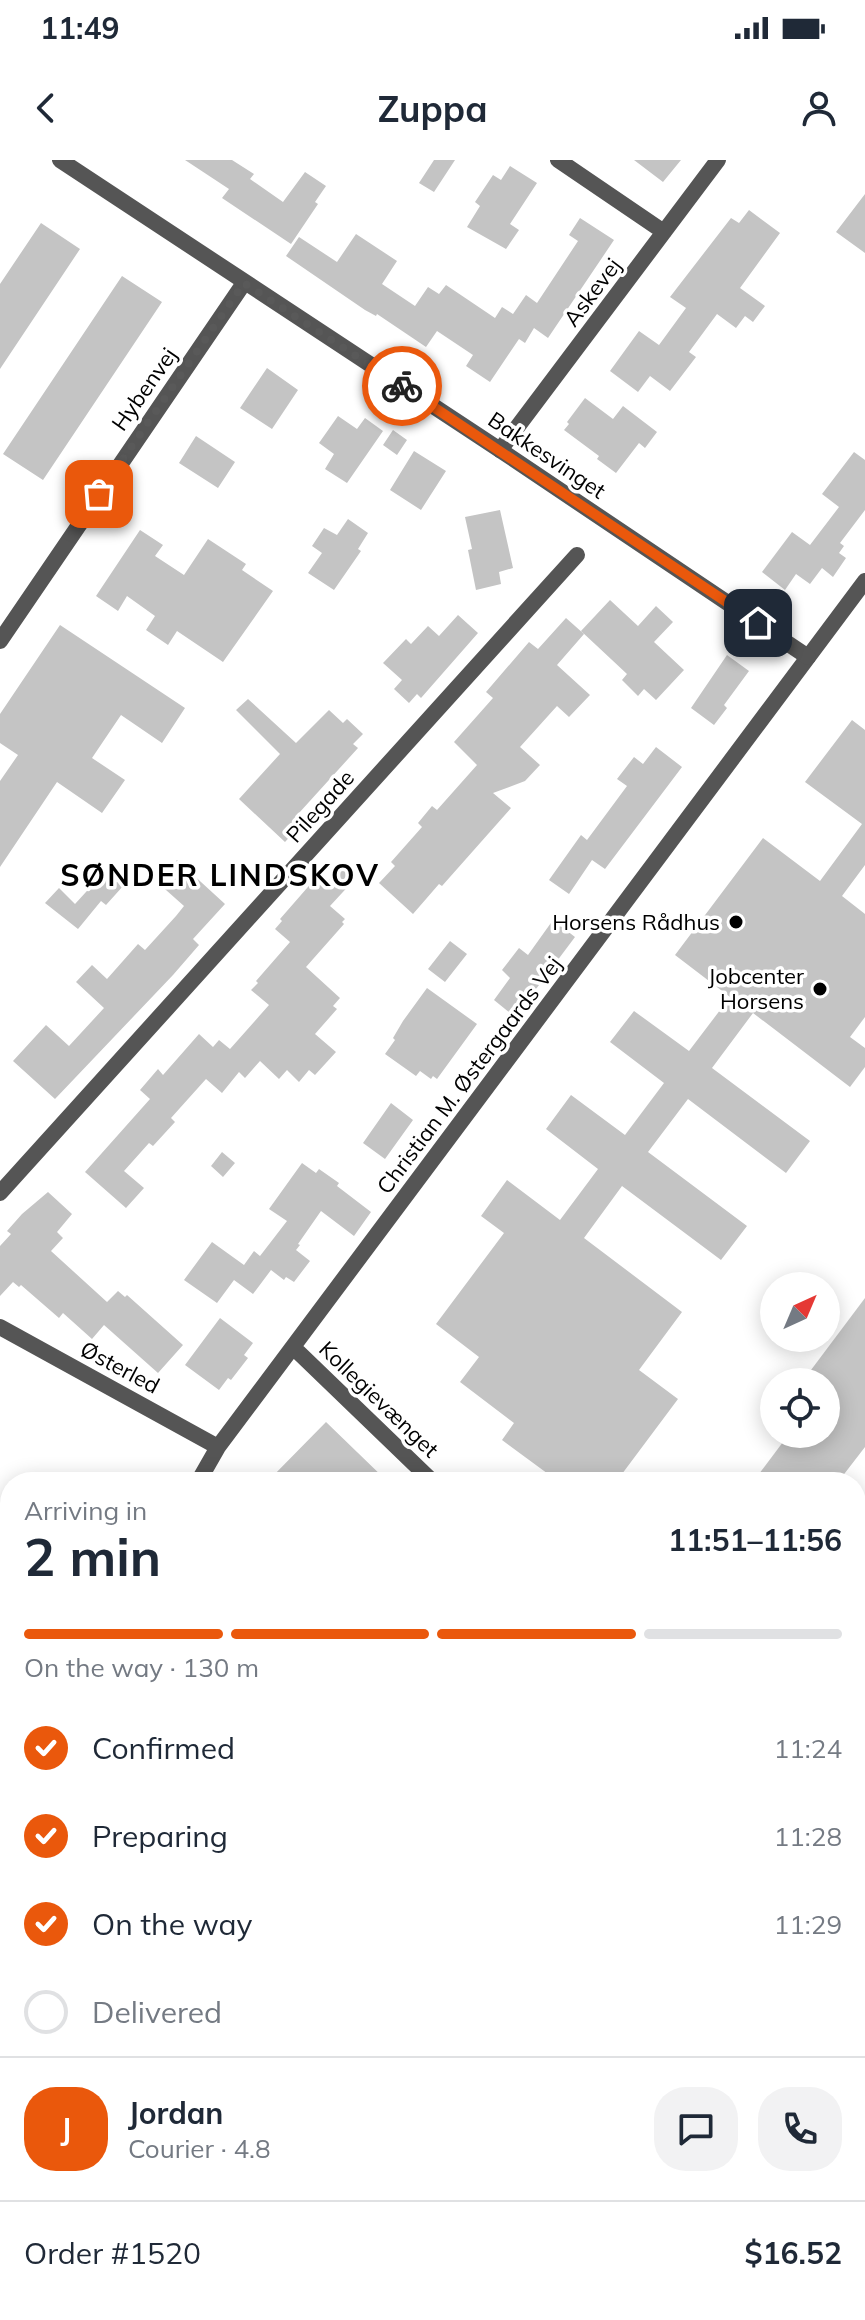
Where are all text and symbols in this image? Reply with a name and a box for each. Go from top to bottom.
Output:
text: 11:49 [40,9,119,47]
icon: back [24,86,68,130]
text: Zuppa [378,86,487,131]
icon: person [797,86,841,130]
street label: Askevej [557,252,627,332]
street label: Hybenvej [105,342,183,436]
courier [362,346,442,426]
icon: bike [380,364,424,408]
street label: Bakkesvinget [483,405,611,505]
pin [65,460,133,528]
icon: bag [77,472,121,516]
pin [724,589,792,657]
icon: home [736,601,780,645]
street label: Pilegade [280,764,360,848]
district label: SØNDER LINDSKOV [60,856,380,894]
place label: Horsens Rådhus [552,908,720,936]
marker: Horsens Rådhus [727,913,745,931]
street label: Christian M. Østergaards Vej [370,951,568,1199]
place label: Jobcenter Horsens [708,962,804,1015]
marker: Jobcenter Horsens [811,980,829,998]
north arrow [760,1272,840,1352]
map controls [760,1272,840,1448]
street label: Østerled [76,1335,164,1399]
street label: Kollegievænget [313,1335,445,1463]
button: locate [760,1368,840,1448]
text: Arriving in [24,1494,147,1527]
text: 11:51–11:56 [668,1521,842,1559]
text: 2 min [24,1524,161,1589]
text: On the way · 130 m [24,1651,259,1684]
icon: check [24,1726,68,1770]
text: Confirmed [92,1729,235,1767]
text: 11:24 [774,1732,842,1765]
icon: check [24,1814,68,1858]
text: Preparing [92,1817,228,1855]
text: 11:28 [774,1820,842,1853]
icon: check [24,1902,68,1946]
text: On the way [92,1905,252,1943]
text: 11:29 [774,1908,842,1941]
text: Delivered [92,1993,222,2031]
button: chat [654,2087,738,2171]
button: phone [758,2087,842,2171]
text: Jordan [128,2094,223,2132]
text: J [61,2110,71,2148]
text: Courier · 4.8 [128,2132,271,2165]
text: Order #1520 [24,2234,201,2272]
text: $16.52 [745,2234,842,2272]

